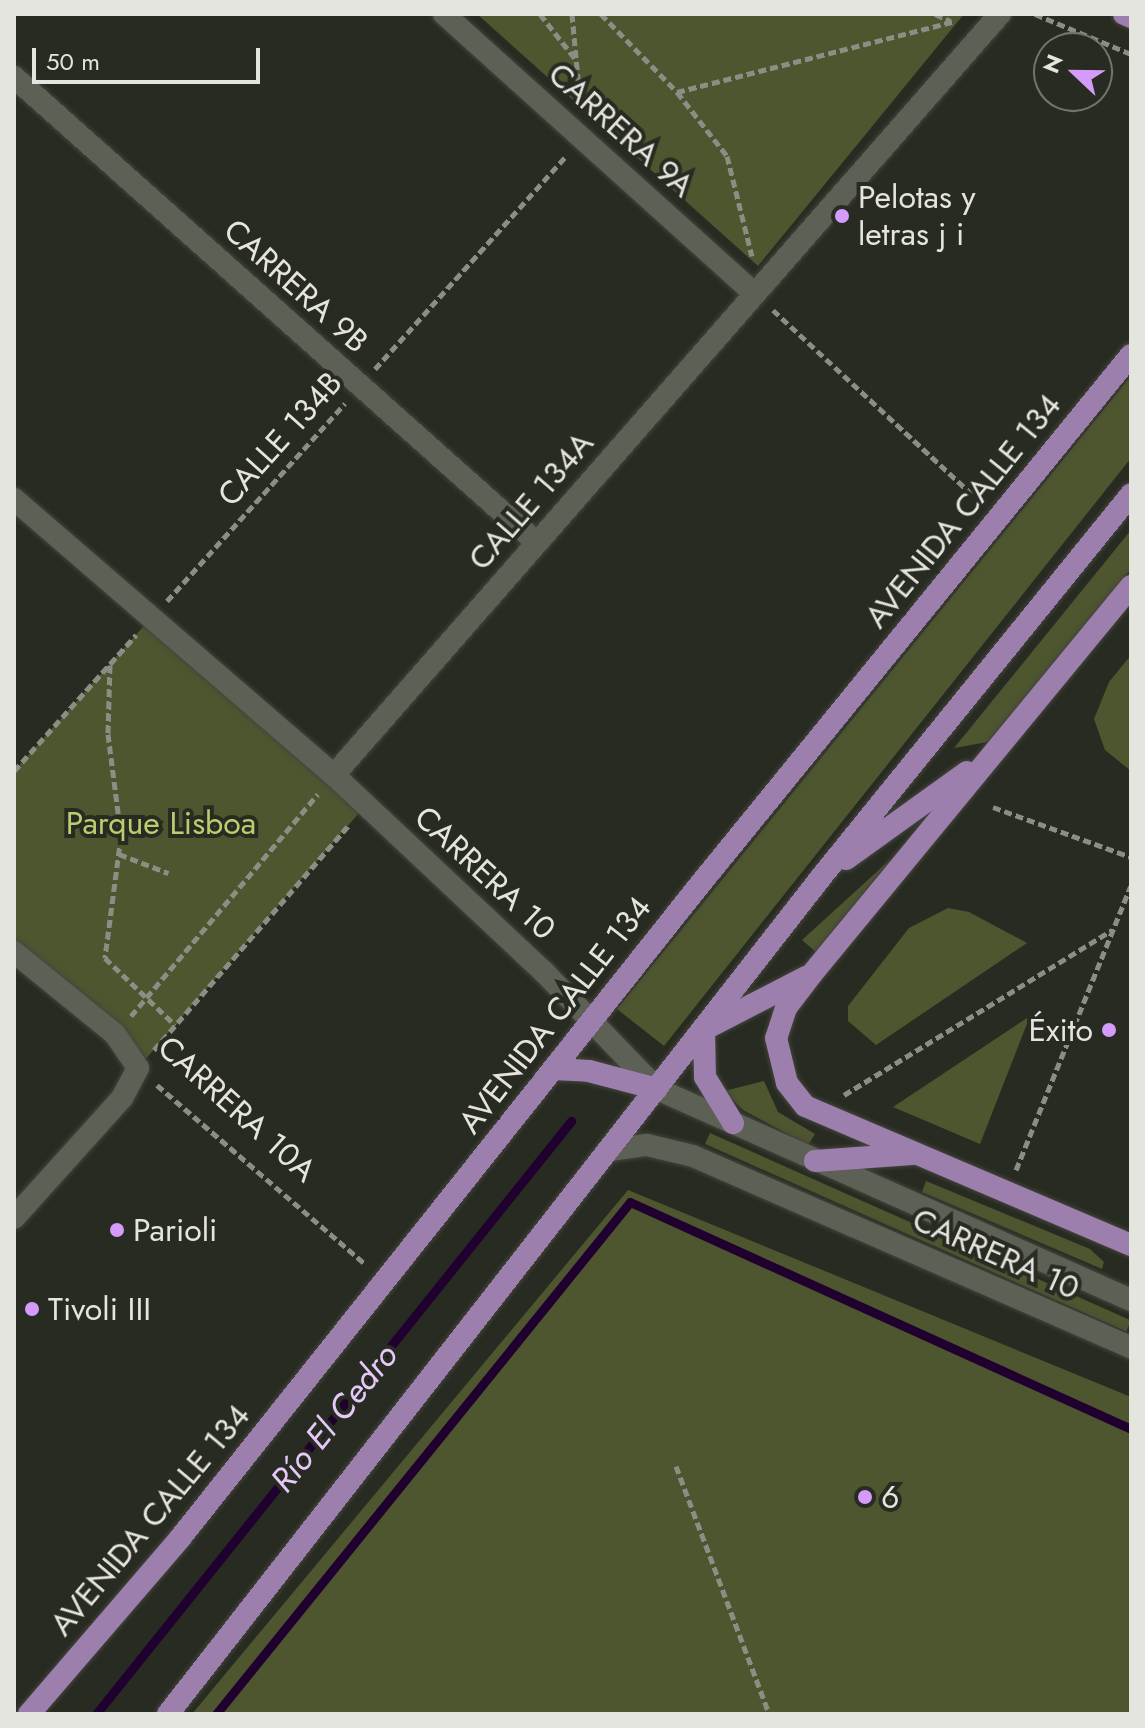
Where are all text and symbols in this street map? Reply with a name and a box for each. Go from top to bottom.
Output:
scale bar [36,32,264,82]
north arrow [1033,32,1113,112]
text: 50 m [46,44,100,79]
text: N [1034,50,1071,78]
street label: CARRERA 9A [541,55,701,205]
place label: Pelotas y letras j i [858,179,976,254]
marker: Pelotas y letras j i [833,207,851,225]
street label: CARRERA 9B [216,211,376,361]
street label: CALLE 134B [210,364,350,514]
street label: AVENIDA CALLE 134 [857,386,1069,636]
street label: CALLE 134A [461,424,601,578]
street label: CARRERA 10 [407,798,563,948]
park label: Parque Lisboa [66,804,256,842]
street label: AVENIDA CALLE 134 [451,889,659,1141]
place label: Éxito [1028,1011,1093,1049]
marker: Éxito [1100,1021,1118,1039]
street label: CARRERA 10A [150,1028,324,1190]
street label: CARRERA 10 [907,1200,1085,1308]
place label: Parioli [133,1211,217,1249]
marker: Parioli [108,1221,126,1239]
place label: Tivoli III [48,1290,151,1328]
marker: Tivoli III [23,1300,41,1318]
water label: Río El Cedro [262,1336,406,1500]
street label: AVENIDA CALLE 134 [42,1397,258,1643]
place label: 6 [881,1478,899,1516]
marker: 6 [856,1488,874,1506]

